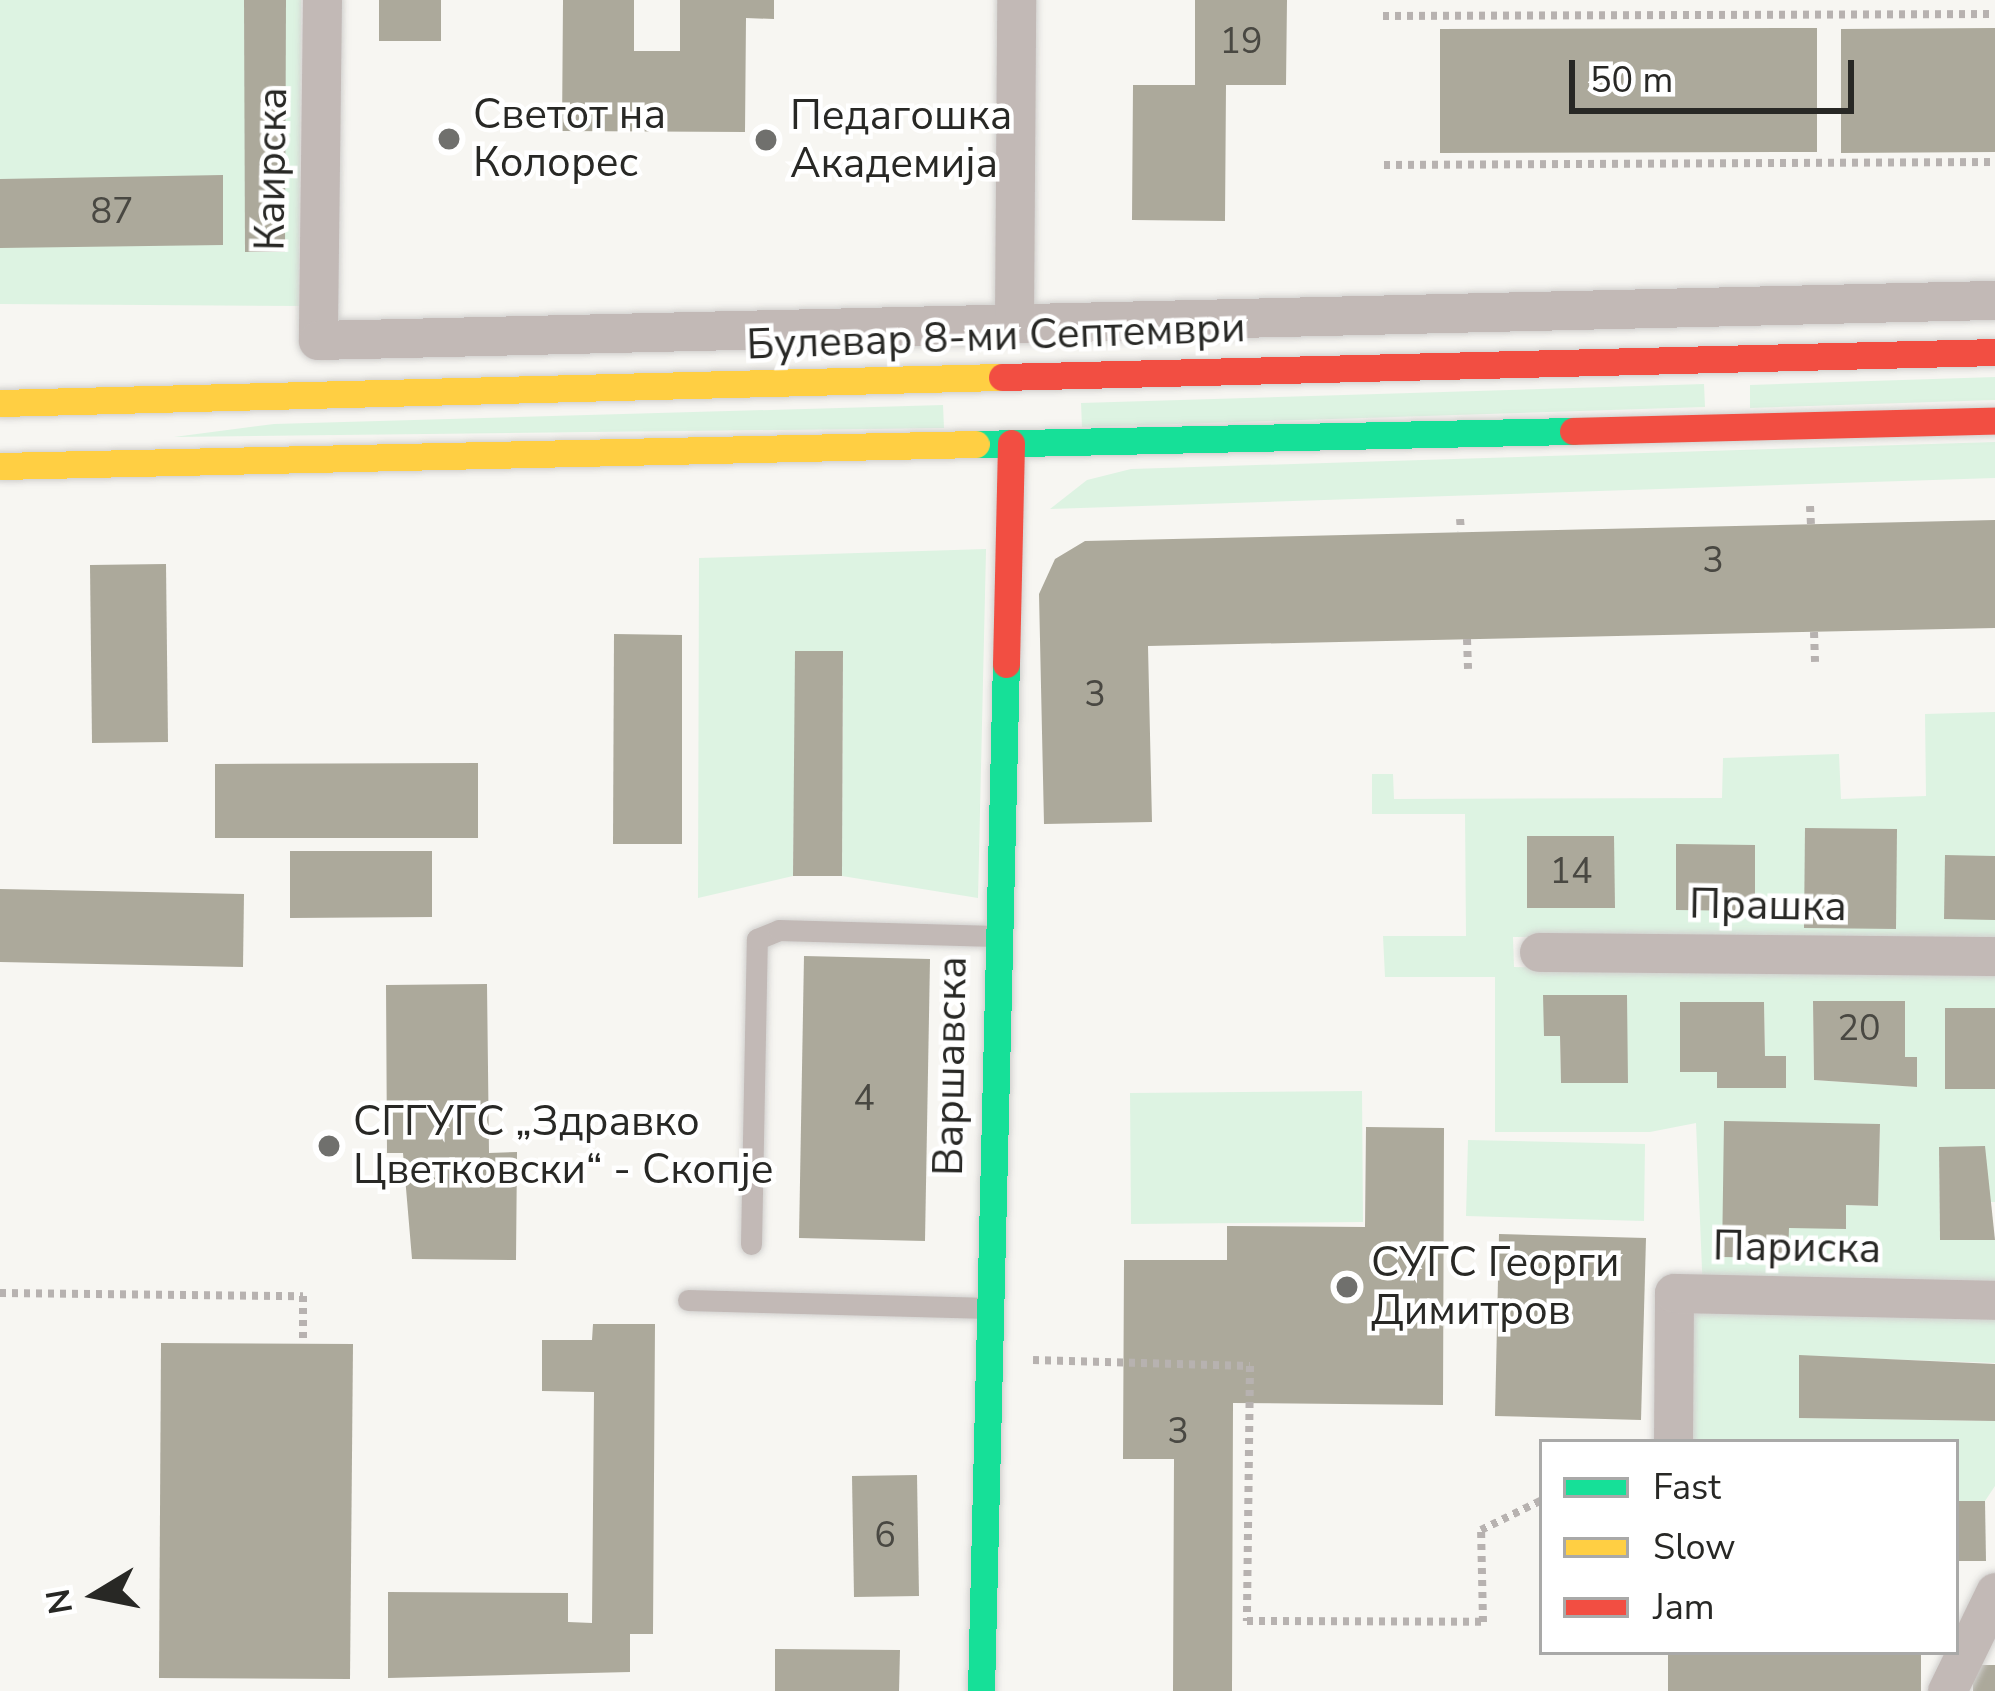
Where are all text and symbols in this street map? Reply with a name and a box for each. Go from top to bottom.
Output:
house number: 19 [1219,20,1263,64]
scale bar [1575,36,1860,110]
text: 50 m [1590,56,1673,105]
street label: Каирска [245,87,299,251]
place label: Светот на Колорес [473,90,666,188]
place label: Педагошка Академија [790,91,1012,190]
marker: Светот на Колорес [436,126,462,152]
marker: Педагошка Академија [753,127,779,153]
house number: 87 [90,190,134,234]
street label: Булевар 8-ми Септември [746,303,1246,371]
house number: 3 [1702,539,1724,583]
house number: 3 [1084,673,1106,717]
house number: 14 [1549,850,1593,894]
street label: Прашка [1689,879,1847,933]
street label: Варшавска [924,956,978,1176]
house number: 20 [1837,1007,1881,1051]
house number: 4 [853,1077,875,1121]
place label: СГГУГС „Здравко Цветковски“ - Скопје [353,1097,774,1196]
marker: СГГУГС „Здравко Цветковски“ - Скопје [316,1133,342,1159]
street label: Париска [1712,1221,1882,1275]
place label: СУГС Георги Димитров [1371,1238,1620,1336]
marker: СУГС Георги Димитров [1334,1274,1360,1300]
house number: 3 [1167,1410,1189,1454]
legend [1539,1439,1959,1655]
text: Fast [1653,1463,1721,1512]
house number: 6 [874,1514,896,1558]
text: Slow [1653,1523,1736,1572]
north arrow [36,1535,156,1655]
text: Jam [1653,1583,1715,1632]
text: N [36,1585,84,1617]

